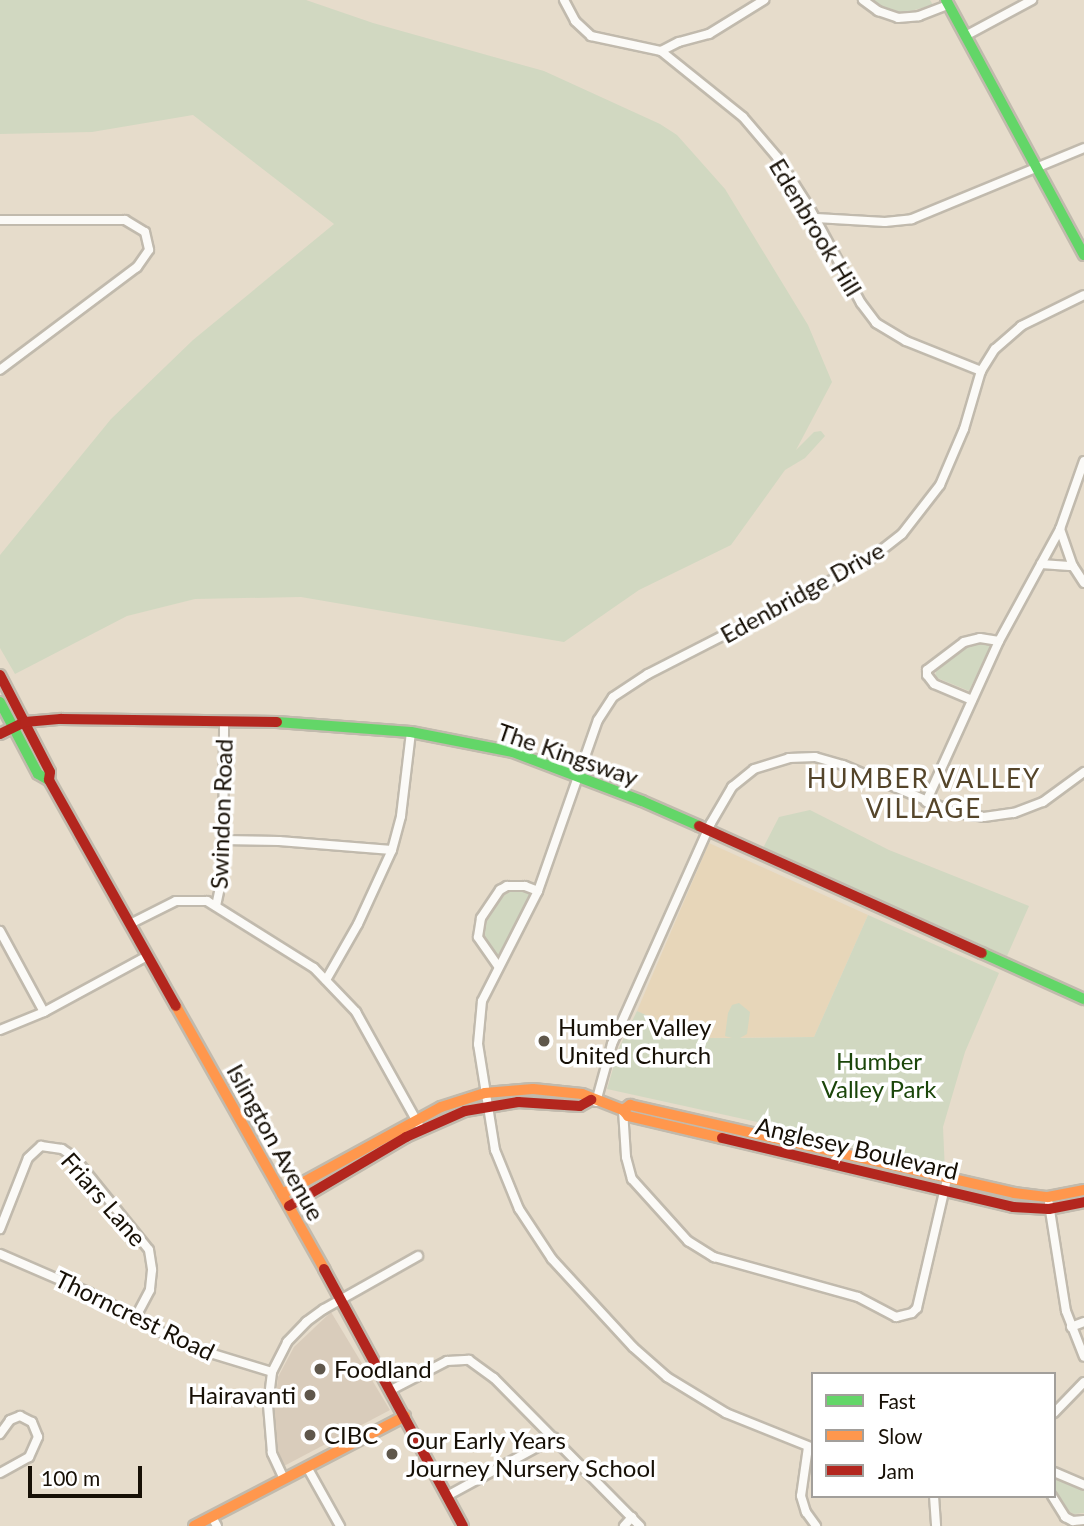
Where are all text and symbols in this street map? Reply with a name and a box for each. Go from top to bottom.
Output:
street label: Edenbrook Hill [764,153,868,301]
street label: Edenbridge Drive [715,535,889,649]
street label: The Kingsway [494,716,642,792]
street label: Swindon Road [204,738,238,890]
district label: HUMBER VALLEY VILLAGE [808,763,1040,824]
place label: Humber Valley United Church [558,1013,713,1069]
marker: Humber Valley United Church [536,1033,552,1049]
park label: Humber Valley Park [821,1047,937,1103]
street label: Islington Avenue [221,1058,331,1226]
street label: Anglesey Boulevard [753,1111,961,1185]
street label: Friars Lane [56,1146,152,1252]
street label: Thorncrest Road [51,1264,219,1366]
place label: Foodland [334,1355,432,1383]
marker: Foodland [312,1361,328,1377]
legend [811,1372,1056,1498]
place label: Hairavanti [188,1381,296,1409]
marker: Hairavanti [302,1387,318,1403]
text: Fast [878,1388,915,1413]
place label: CIBC [324,1421,378,1449]
text: Slow [878,1423,922,1448]
place label: Our Early Years Journey Nursery School [406,1426,657,1482]
marker: CIBC [302,1427,318,1443]
marker: Our Early Years Journey Nursery School [384,1446,400,1462]
scale bar [32,1452,145,1496]
text: Jam [878,1458,914,1483]
text: 100 m [41,1465,100,1490]

